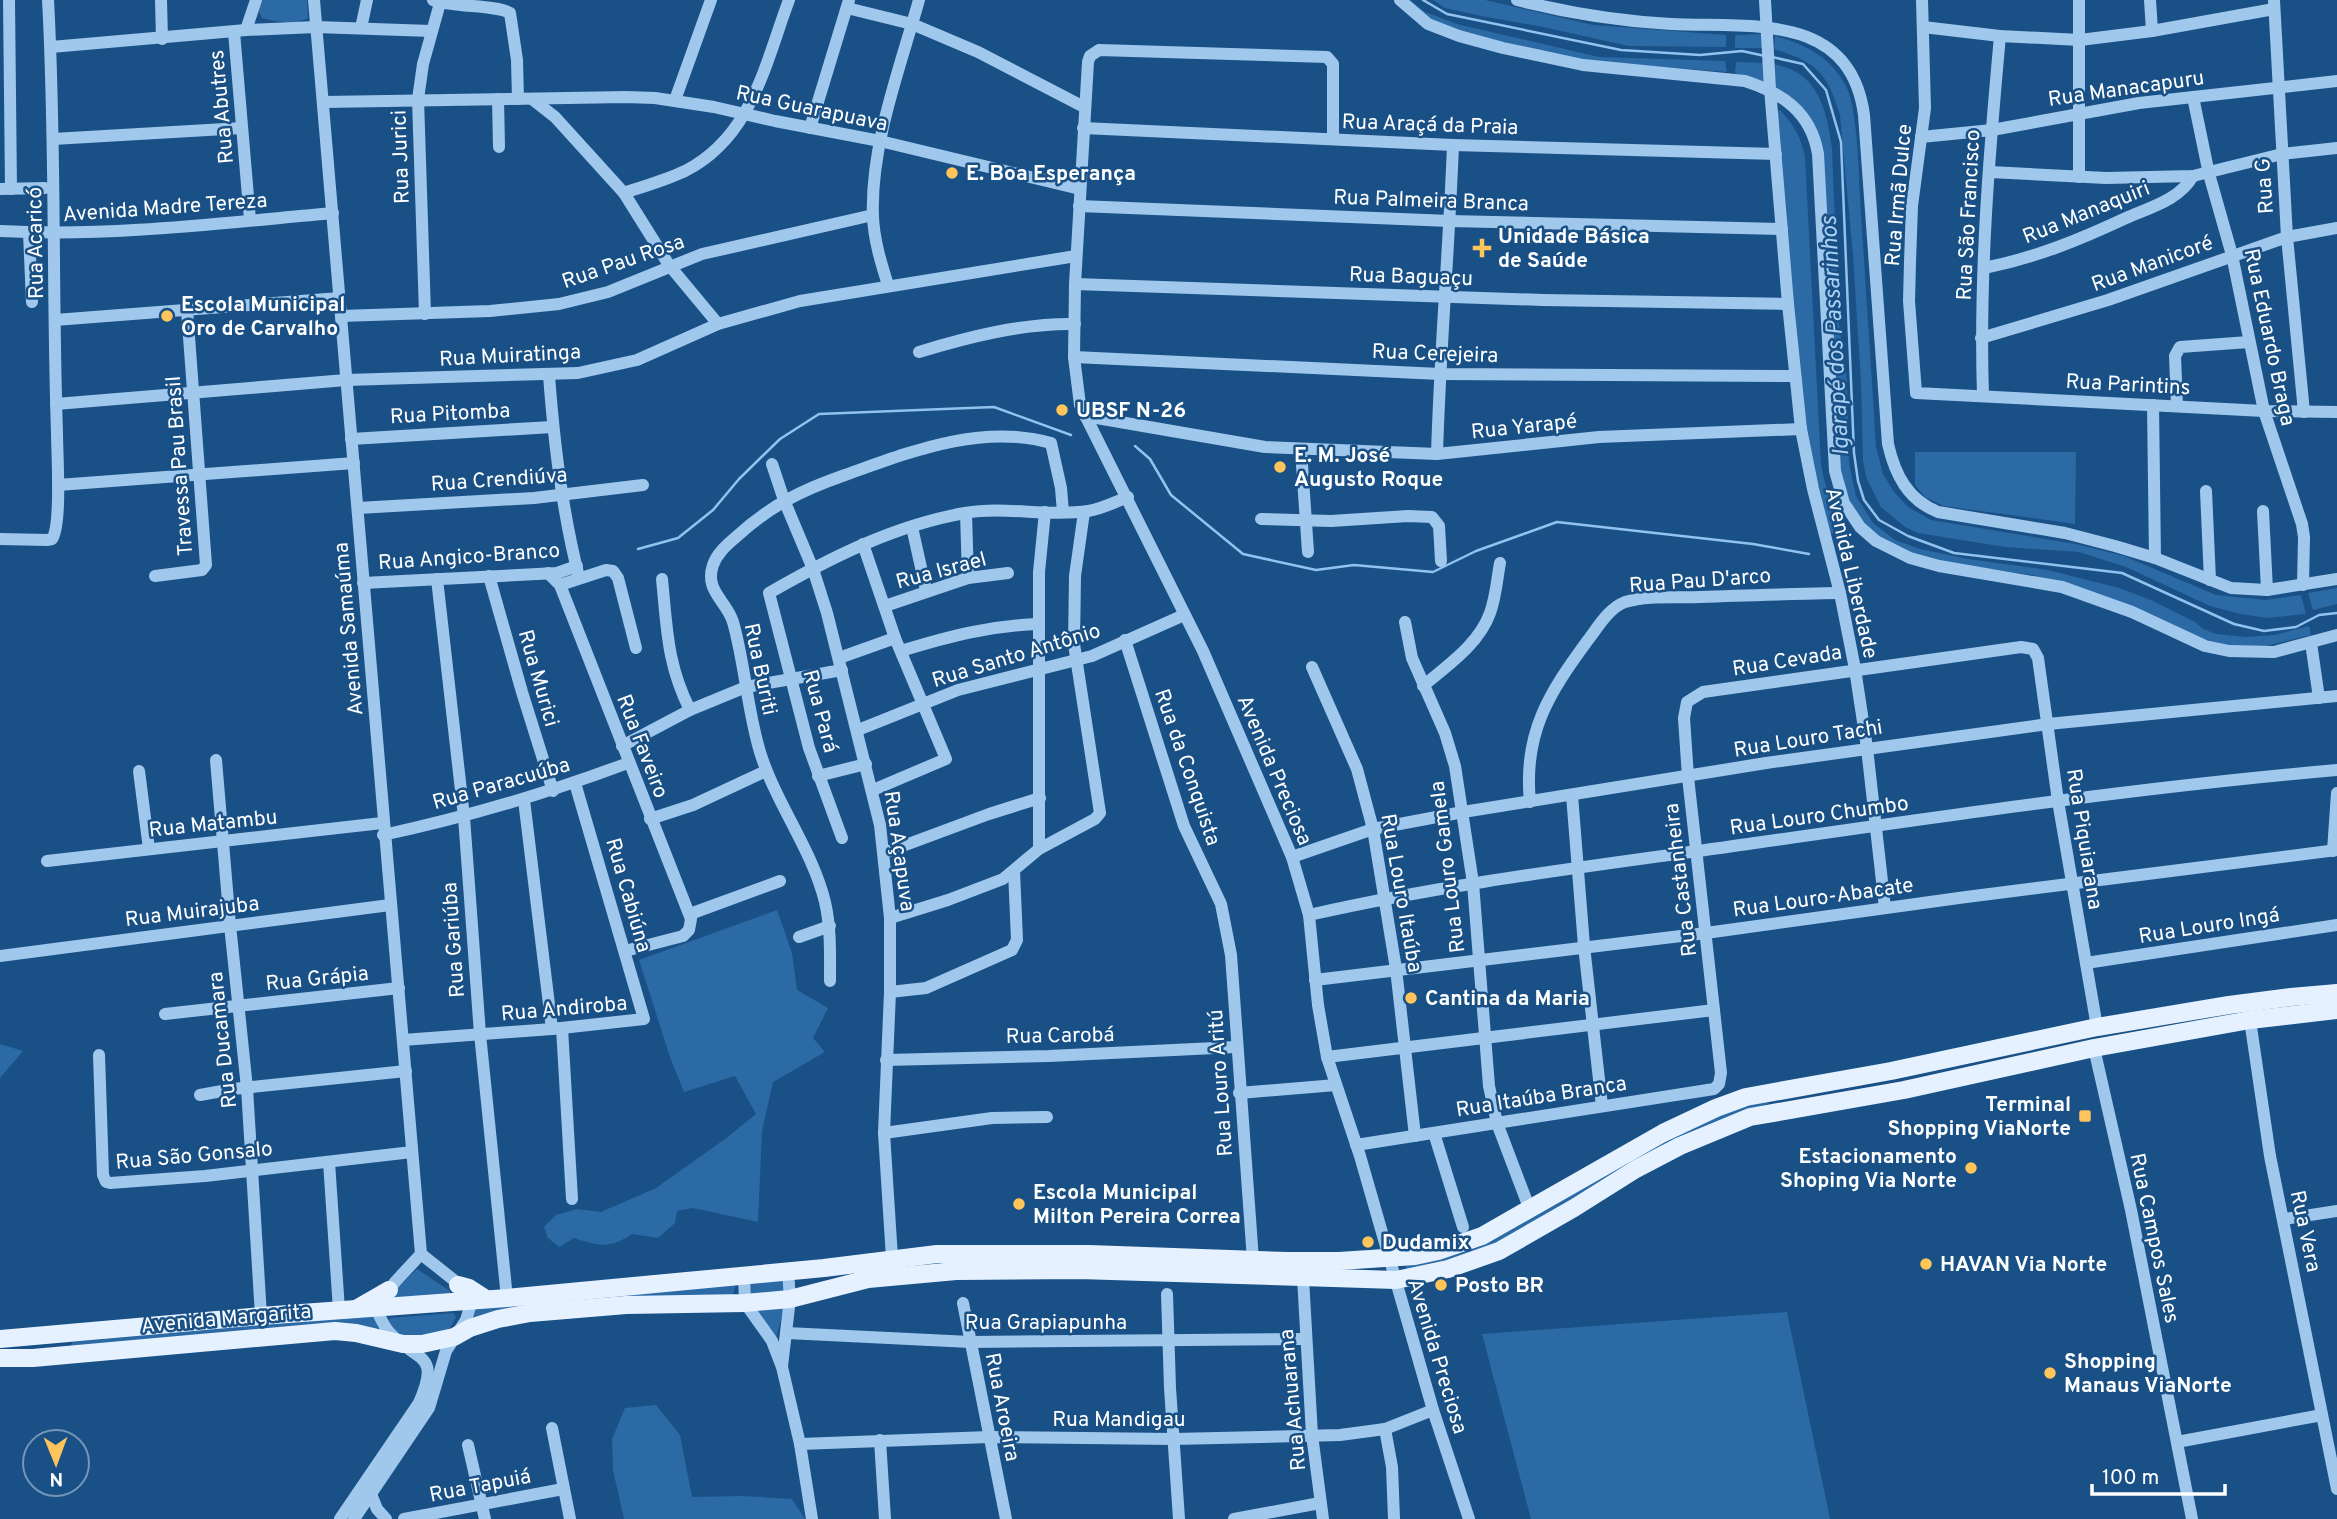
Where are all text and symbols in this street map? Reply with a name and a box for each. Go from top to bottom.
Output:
street label: Rua Abutres [204,49,241,165]
street label: Rua Manacapuru [2046,65,2206,114]
street label: Rua Guarapuava [733,80,890,139]
street label: Rua Jurici [386,109,417,205]
street label: Rua Araçá da Praia [1341,109,1519,142]
street label: Rua Irmã Dulce [1880,123,1919,268]
street label: Rua São Francisco [1952,129,1987,301]
street label: Rua G [2250,157,2281,215]
place label: E. Boa Esperança [966,161,1136,188]
marker: E. Boa Esperança [944,165,960,181]
street label: Rua Manaquiri [2019,176,2154,251]
street label: Rua Palmeira Branca [1333,185,1529,218]
street label: Rua Acaricó [22,187,51,299]
street label: Avenida Madre Tereza [62,188,268,229]
water label: Igarapé dos Passarinhos [1816,215,1857,456]
place label: Unidade Básica de Saúde [1498,224,1650,275]
street label: Rua Pau Rosa [559,229,688,296]
street label: Rua Manicoré [2088,230,2217,299]
marker: Unidade Básica de Saúde [1472,238,1492,258]
street label: Rua Eduardo Braga [2237,246,2301,428]
street label: Rua Baguaçu [1348,262,1473,293]
place label: Escola Municipal Oro de Carvalho [181,292,345,343]
marker: Escola Municipal Oro de Carvalho [159,308,175,324]
street label: Rua Muiratinga [438,339,582,374]
street label: Rua Cerejeira [1371,339,1499,370]
street label: Rua Parintins [2065,369,2191,402]
street label: Travessa Pau Brasil [161,375,200,557]
street label: Rua Pitomba [389,398,511,431]
place label: UBSF N-26 [1076,398,1186,425]
marker: UBSF N-26 [1054,402,1070,418]
street label: Rua Yarapé [1470,408,1579,446]
place label: E. M. José Augusto Roque [1294,443,1443,494]
marker: E. M. José Augusto Roque [1272,459,1288,475]
street label: Rua Crendiúva [430,462,568,499]
street label: Avenida Liberdade [1818,485,1883,662]
street label: Rua Angico-Branco [377,538,561,577]
street label: Avenida Samaúma [328,541,371,717]
street label: Rua Israel [893,546,990,597]
street label: Rua Pau D'arco [1628,563,1772,600]
street label: Rua Santo Antônio [929,618,1104,695]
street label: Rua Buriti [737,621,782,718]
street label: Rua Murici [511,627,564,730]
street label: Rua Cevada [1730,639,1844,683]
street label: Rua Pará [796,667,844,756]
street label: Rua da Conquista [1147,685,1226,850]
street label: Rua Faveiro [609,691,674,802]
street label: Avenida Preciosa [1230,691,1317,850]
street label: Rua Louro Tachi [1732,714,1885,765]
street label: Rua Paracuúba [429,752,573,817]
street label: Rua Piquiarana [2059,767,2108,912]
street label: Rua Louro Gamela [1425,779,1472,954]
street label: Rua Açapuva [877,789,920,913]
street label: Rua Louro Chumbo [1728,791,1910,842]
street label: Rua Castanheira [1659,802,1704,958]
street label: Rua Matambu [148,804,279,845]
street label: Rua Louro Itaúba [1373,812,1428,975]
street label: Rua Cabiúna [598,835,657,956]
street label: Rua Louro-Abacate [1731,872,1915,925]
street label: Rua Gariúba [437,881,472,999]
street label: Rua Muirajuba [123,891,261,934]
street label: Rua Louro Ingá [2137,902,2282,951]
street label: Rua Grápia [264,961,370,998]
street label: Rua Ducamara [203,970,244,1110]
place label: Cantina da Maria [1425,986,1590,1013]
marker: Cantina da Maria [1403,990,1419,1006]
street label: Rua Andiroba [500,991,628,1028]
street label: Rua Louro Aritú [1203,1008,1240,1157]
street label: Rua Carobá [1005,1022,1115,1051]
street label: Rua Itaúba Branca [1454,1071,1629,1124]
place label: Terminal Shopping ViaNorte [1887,1092,2071,1143]
marker: Terminal Shopping ViaNorte [2077,1108,2093,1124]
street label: Rua São Gonsalo [114,1136,274,1177]
place label: Estacionamento Shoping Via Norte [1780,1144,1957,1195]
street label: Rua Campos Sales [2122,1151,2185,1326]
marker: Estacionamento Shoping Via Norte [1963,1160,1979,1176]
place label: Escola Municipal Milton Pereira Correa [1033,1180,1241,1231]
street label: Rua Vera [2283,1188,2326,1275]
marker: Escola Municipal Milton Pereira Correa [1011,1196,1027,1212]
place label: Dudamix [1382,1230,1470,1257]
marker: Dudamix [1360,1234,1376,1250]
place label: HAVAN Via Norte [1940,1252,2107,1279]
marker: HAVAN Via Norte [1918,1256,1934,1272]
place label: Posto BR [1455,1273,1544,1300]
street label: Avenida Preciosa [1400,1276,1473,1437]
marker: Posto BR [1433,1277,1449,1293]
street label: Avenida Margarita [140,1299,312,1340]
street label: Rua Grapiapunha [965,1310,1127,1337]
street label: Rua Achuarana [1274,1328,1313,1472]
place label: Shopping Manaus ViaNorte [2064,1349,2232,1400]
street label: Rua Aroeira [978,1351,1025,1464]
marker: Shopping Manaus ViaNorte [2042,1365,2058,1381]
street label: Rua Mandigau [1052,1407,1186,1434]
north arrow [21,1428,91,1498]
scale bar [2092,1452,2225,1496]
street label: Rua Tapuiá [427,1463,533,1510]
text: 100 m [2102,1465,2159,1492]
text: N [49,1466,63,1490]

